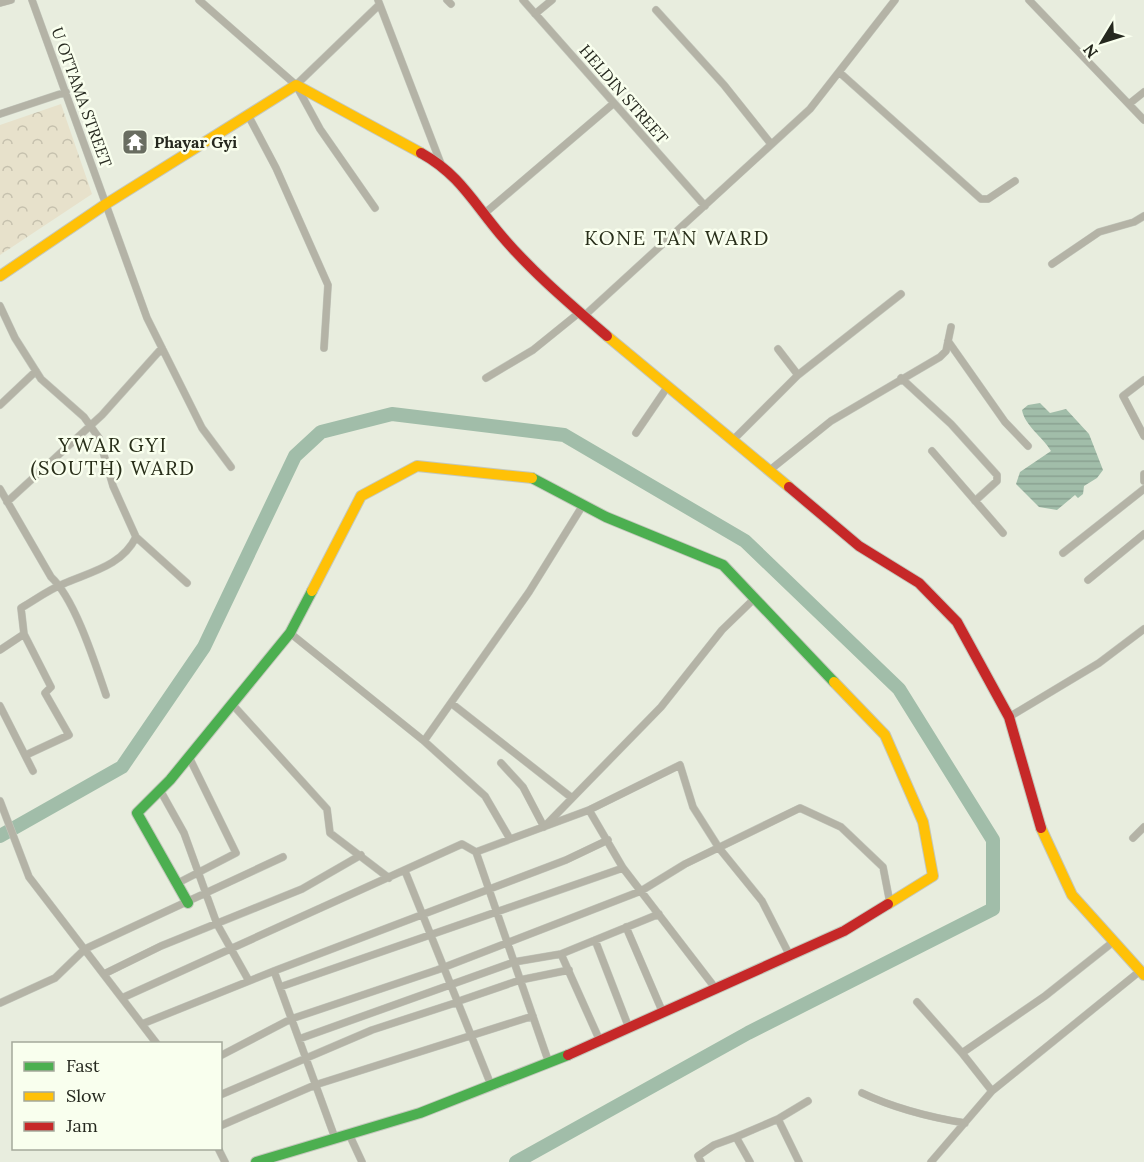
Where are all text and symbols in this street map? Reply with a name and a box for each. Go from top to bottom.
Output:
north arrow [1072,12,1132,72]
street label: U OTTAMA STREET [47,24,117,170]
street label: HELDIN STREET [576,40,672,148]
text: N [1078,40,1102,62]
temple icon: Phayar Gyi [120,127,150,157]
place label: Phayar Gyi [154,132,237,152]
district label: KONE TAN WARD [584,225,770,250]
district label: YWAR GYI (SOUTH) WARD [31,432,195,481]
legend [12,1042,222,1150]
text: Fast [66,1054,100,1077]
text: Slow [66,1084,106,1107]
text: Jam [65,1114,98,1137]

